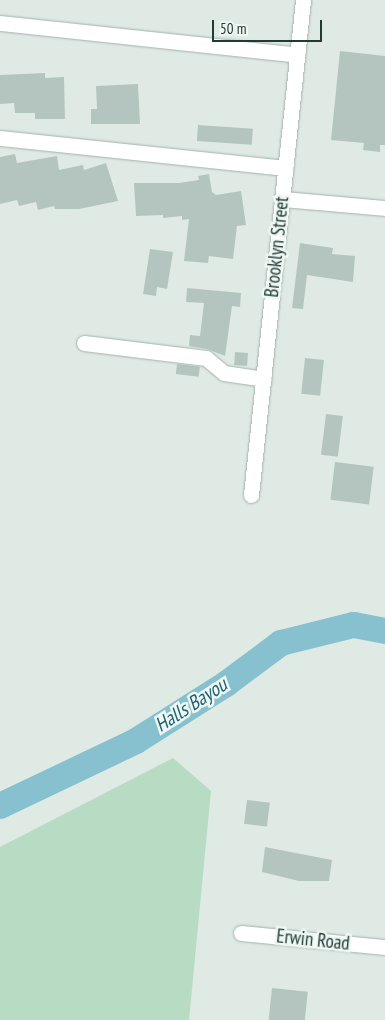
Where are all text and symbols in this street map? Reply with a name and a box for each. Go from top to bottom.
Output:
scale bar [215,10,325,42]
text: 50 m [220,19,246,38]
street label: Brooklyn Street [260,195,294,299]
water label: Halls Bayou [150,673,232,737]
street label: Erwin Road [275,925,351,955]

